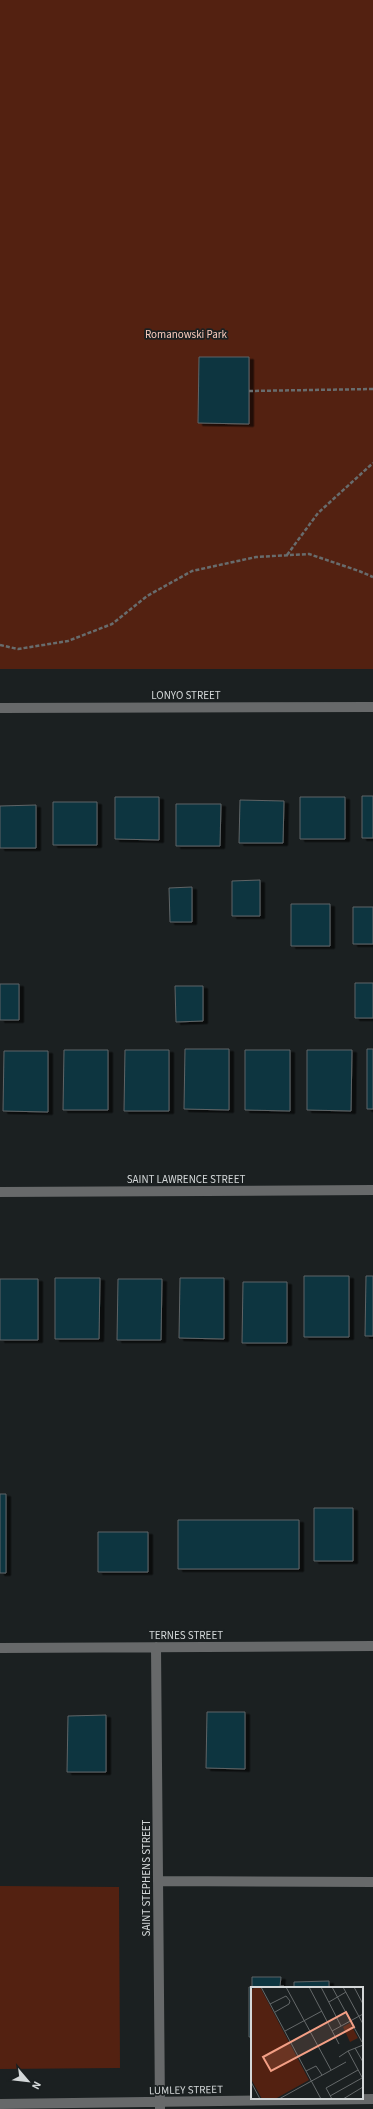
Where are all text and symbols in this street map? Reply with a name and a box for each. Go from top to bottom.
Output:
park label: Romanowski Park [145,327,228,342]
street label: LONYO STREET [151,688,221,703]
street label: SAINT LAWRENCE STREET [127,1172,245,1187]
street label: TERNES STREET [149,1628,223,1643]
street label: SAINT STEPHENS STREET [139,1819,154,1936]
inset map [251,1987,363,2099]
north arrow [8,2061,48,2101]
text: N [28,2079,45,2092]
street label: LUMLEY STREET [149,2082,223,2098]

